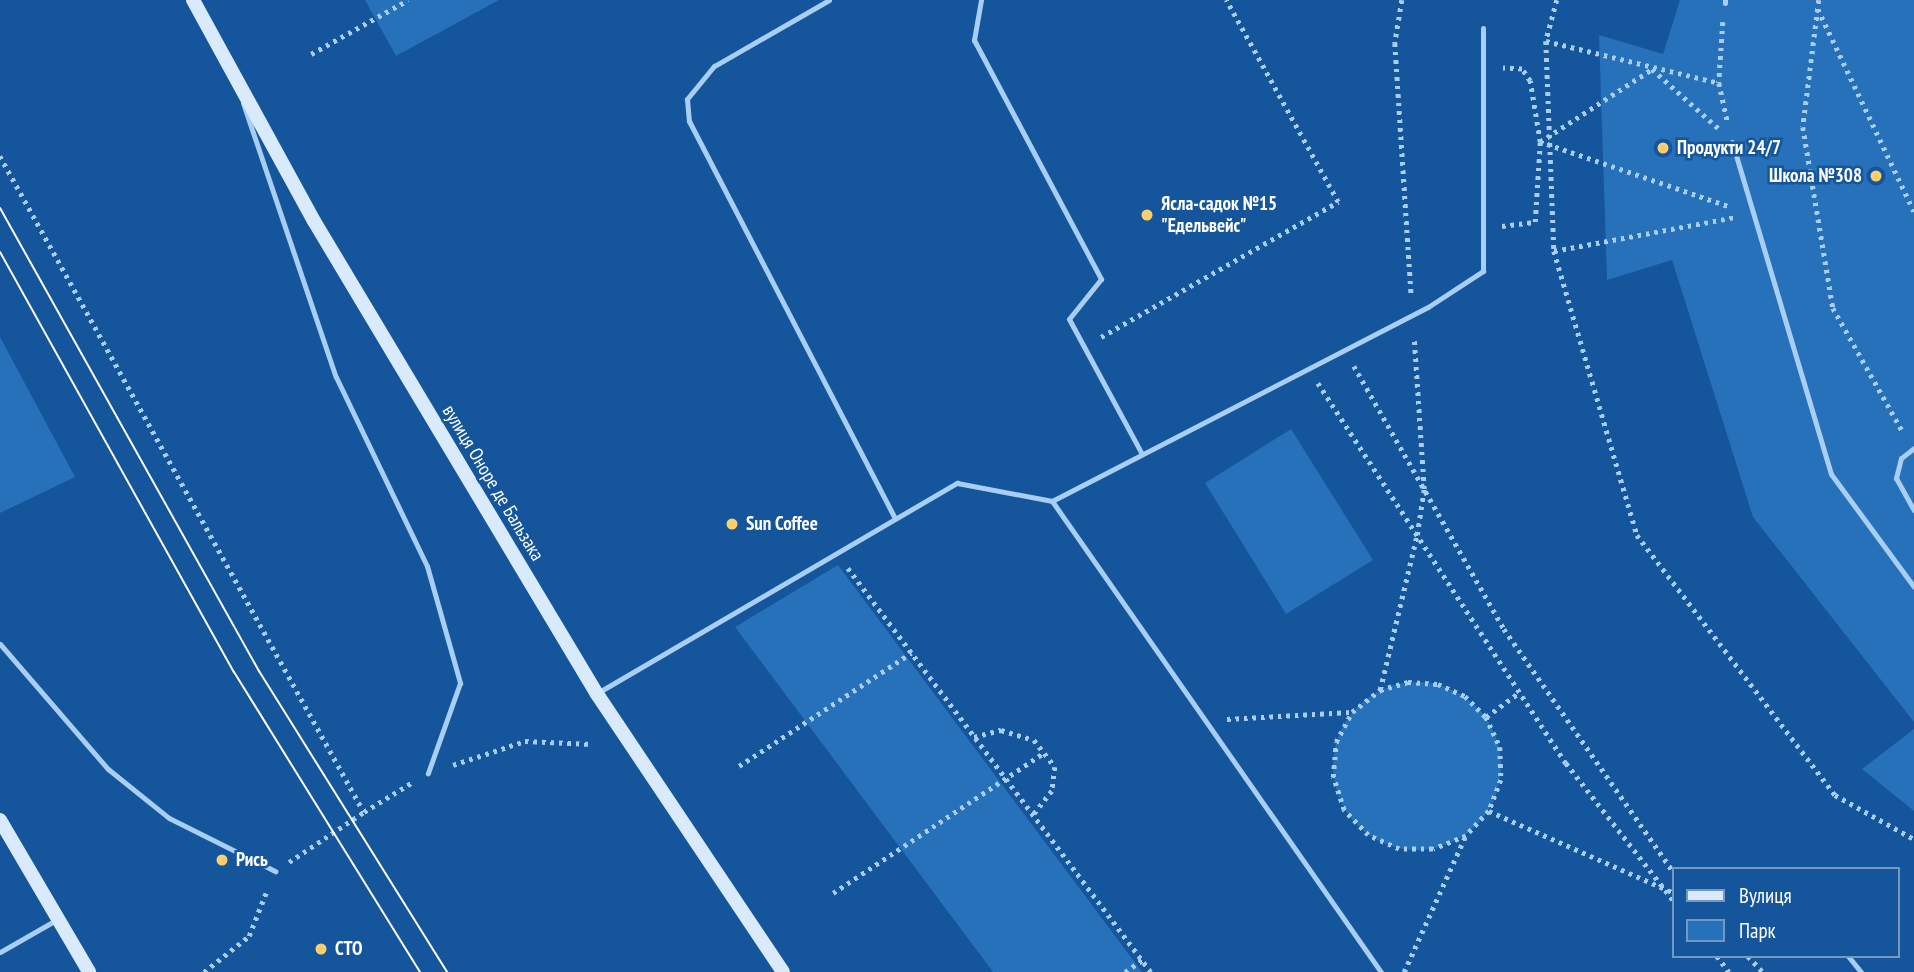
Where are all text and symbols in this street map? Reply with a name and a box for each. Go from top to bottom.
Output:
place label: Продукти 24/7 [1677,137,1781,159]
marker: Продукти 24/7 [1655,140,1671,156]
place label: Школа №308 [1769,165,1862,187]
marker: Школа №308 [1868,168,1884,184]
place label: Ясла-садок №15 "Едельвейс" [1161,193,1277,237]
marker: Ясла-садок №15 "Едельвейс" [1139,207,1155,223]
street label: вулиця Оноре де Бальзака [437,401,549,565]
place label: Sun Coffee [746,513,818,535]
marker: Sun Coffee [724,516,740,532]
place label: Рись [236,849,268,871]
marker: Рись [214,852,230,868]
legend [1672,867,1900,958]
text: Вулиця [1739,882,1792,909]
text: Парк [1739,917,1776,944]
place label: СТО [335,938,363,960]
marker: СТО [313,941,329,957]

